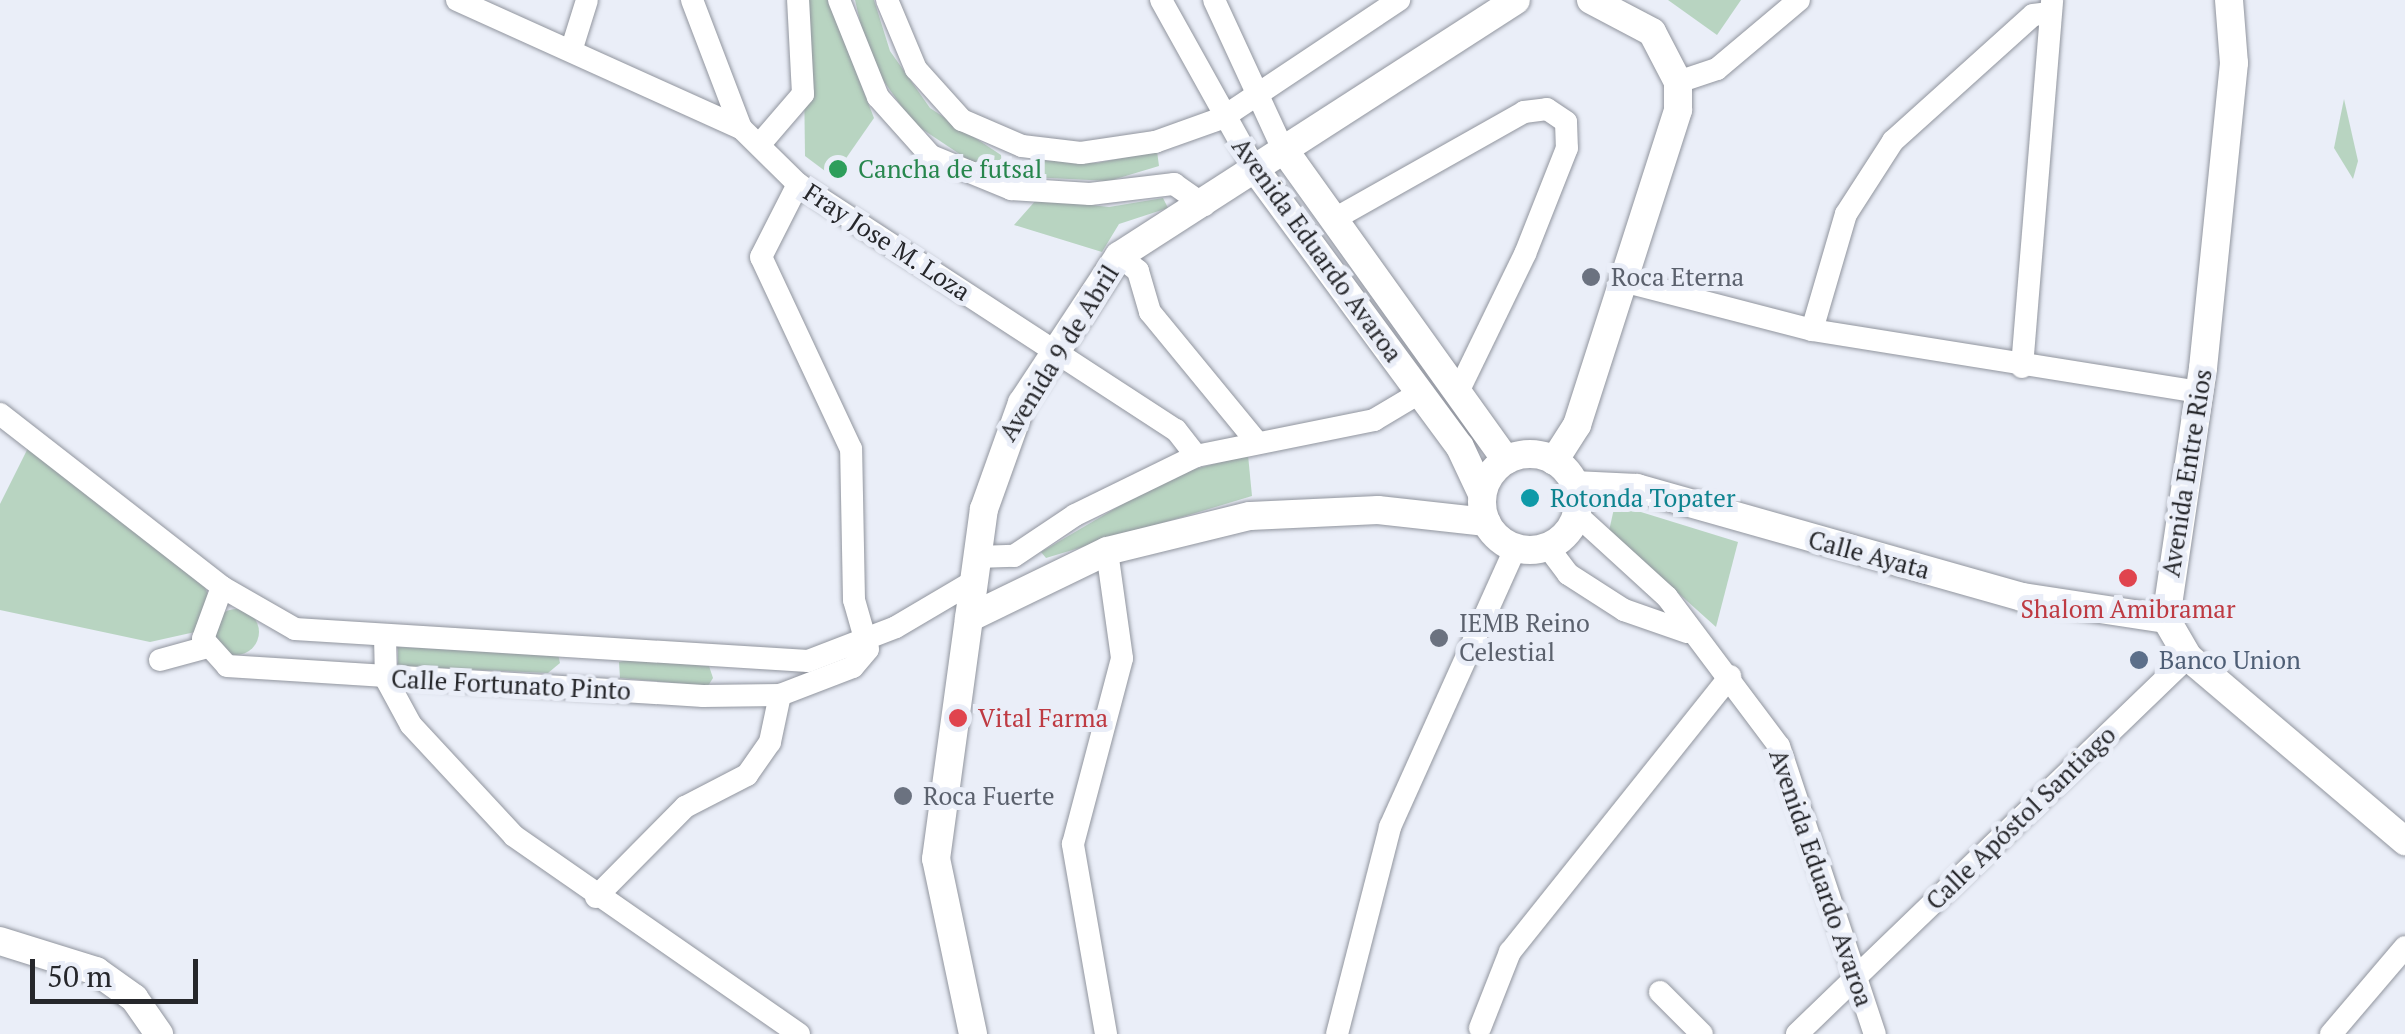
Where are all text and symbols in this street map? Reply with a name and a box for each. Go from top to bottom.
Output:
street label: Avenida Eduardo Avaroa [1225,132,1409,368]
place label: Cancha de futsal [858,154,1042,184]
marker: Cancha de futsal [827,158,849,180]
street label: Fray Jose M. Loza [798,177,976,307]
street label: Avenida 9 de Abril [993,259,1125,447]
place label: Roca Eterna [1611,262,1744,292]
marker: Roca Eterna [1580,266,1602,288]
street label: Avenida Entre Rios [2156,367,2218,579]
place label: Rotonda Topater [1550,483,1735,513]
marker: Rotonda Topater [1519,487,1541,509]
street label: Calle Ayata [1805,524,1933,586]
marker: Shalom Amibramar [2117,567,2139,589]
place label: Shalom Amibramar [2020,594,2236,624]
place label: IEMB Reino Celestial [1459,609,1590,668]
marker: IEMB Reino Celestial [1428,627,1450,649]
place label: Banco Union [2159,645,2301,675]
marker: Banco Union [2128,649,2150,671]
street label: Calle Fortunato Pinto [390,664,632,706]
place label: Vital Farma [978,703,1108,733]
marker: Vital Farma [947,707,969,729]
street label: Calle Apóstol Santiago [1920,720,2122,916]
street label: Avenida Eduardo Avaroa [1763,745,1879,1011]
place label: Roca Fuerte [923,781,1055,811]
marker: Roca Fuerte [892,785,914,807]
scale bar [35,939,202,1001]
text: 50 m [47,956,112,996]

